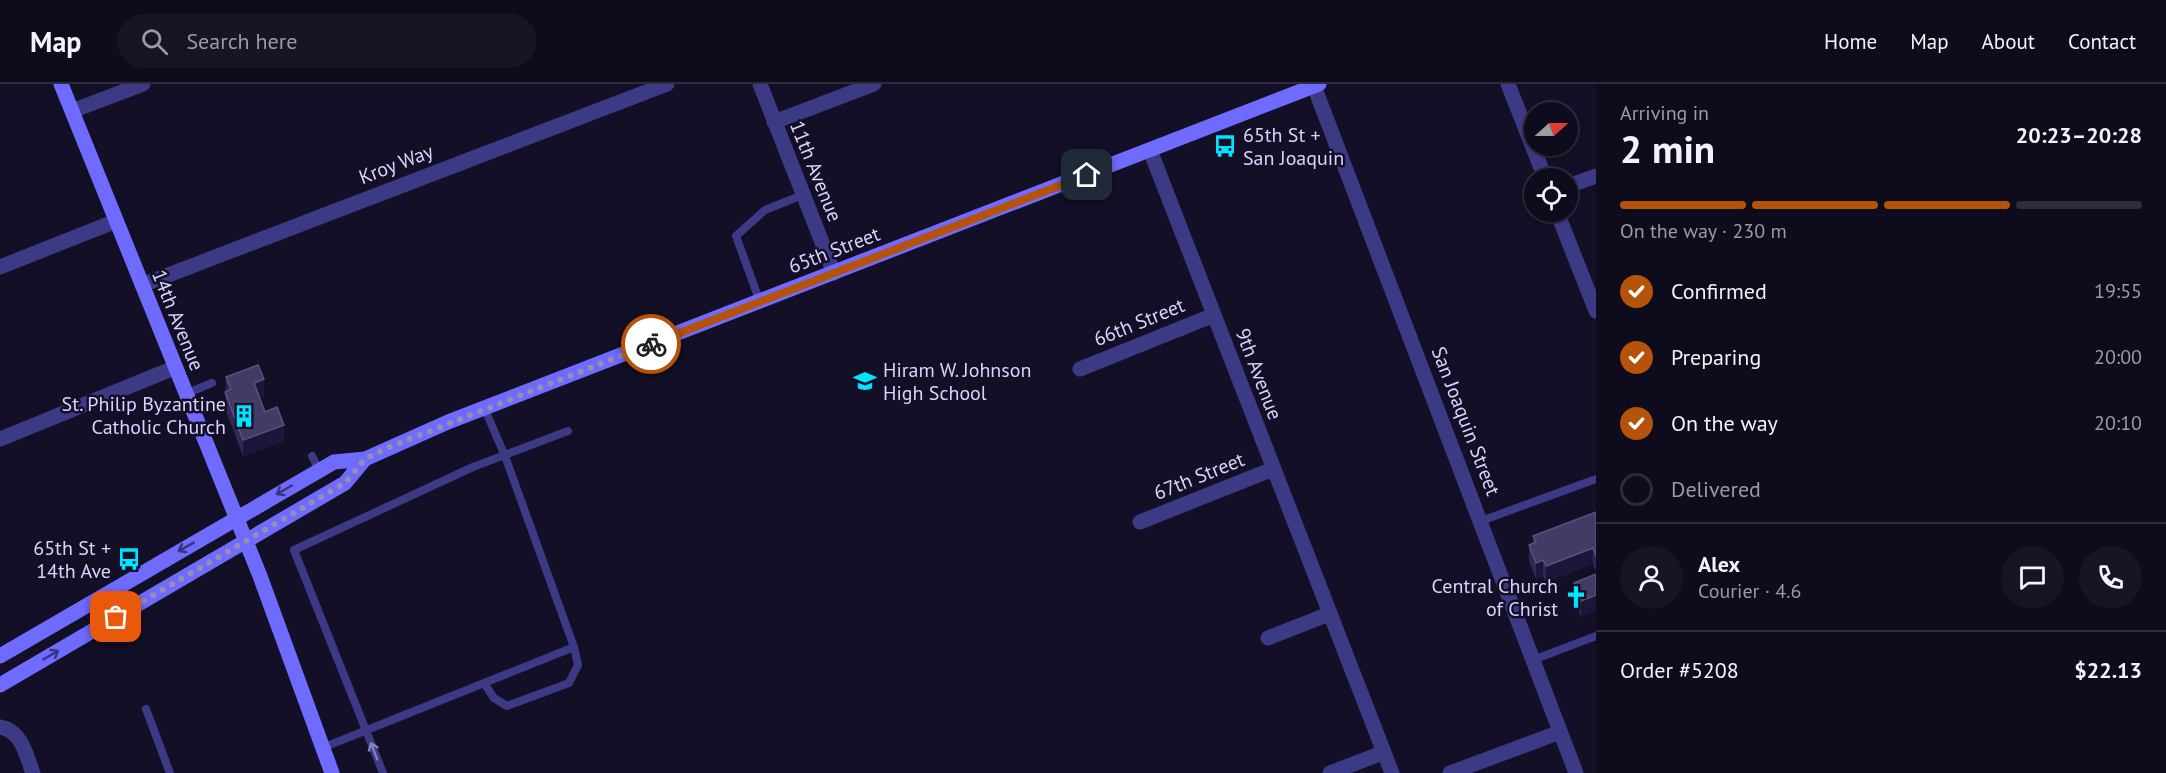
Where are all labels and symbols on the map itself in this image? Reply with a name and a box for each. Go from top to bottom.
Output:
north arrow [1524,102,1578,156]
street label: 11th Avenue [784,117,848,225]
place label: 65th St + San Joaquin [1243,122,1344,171]
bus stop icon: 65th St + San Joaquin [1212,133,1238,159]
street label: Kroy Way [355,138,437,190]
pin [1061,149,1112,200]
street label: 65th Street [785,221,884,279]
street label: 14th Avenue [146,266,210,374]
street label: 66th Street [1090,292,1189,352]
courier [621,314,681,374]
street label: 9th Avenue [1230,325,1288,423]
street label: San Joaquin Street [1426,343,1506,499]
place label: Hiram W. Johnson High School [883,357,1031,406]
school or university icon: Hiram W. Johnson High School [852,368,878,394]
place label: St. Philip Byzantine Catholic Church [62,391,226,440]
building icon: St. Philip Byzantine Catholic Church [231,403,257,429]
street label: 67th Street [1150,446,1248,506]
one-way arrow [276,484,293,496]
place label: 65th St + 14th Ave [33,535,111,584]
one-way arrow [178,542,196,553]
bus stop icon: 65th St + 14th Ave [116,546,142,572]
place label: Central Church of Christ [1432,573,1558,622]
church icon: Central Church of Christ [1563,584,1589,610]
pin [90,591,141,642]
one-way arrow [42,649,59,661]
one-way arrow [368,743,379,761]

